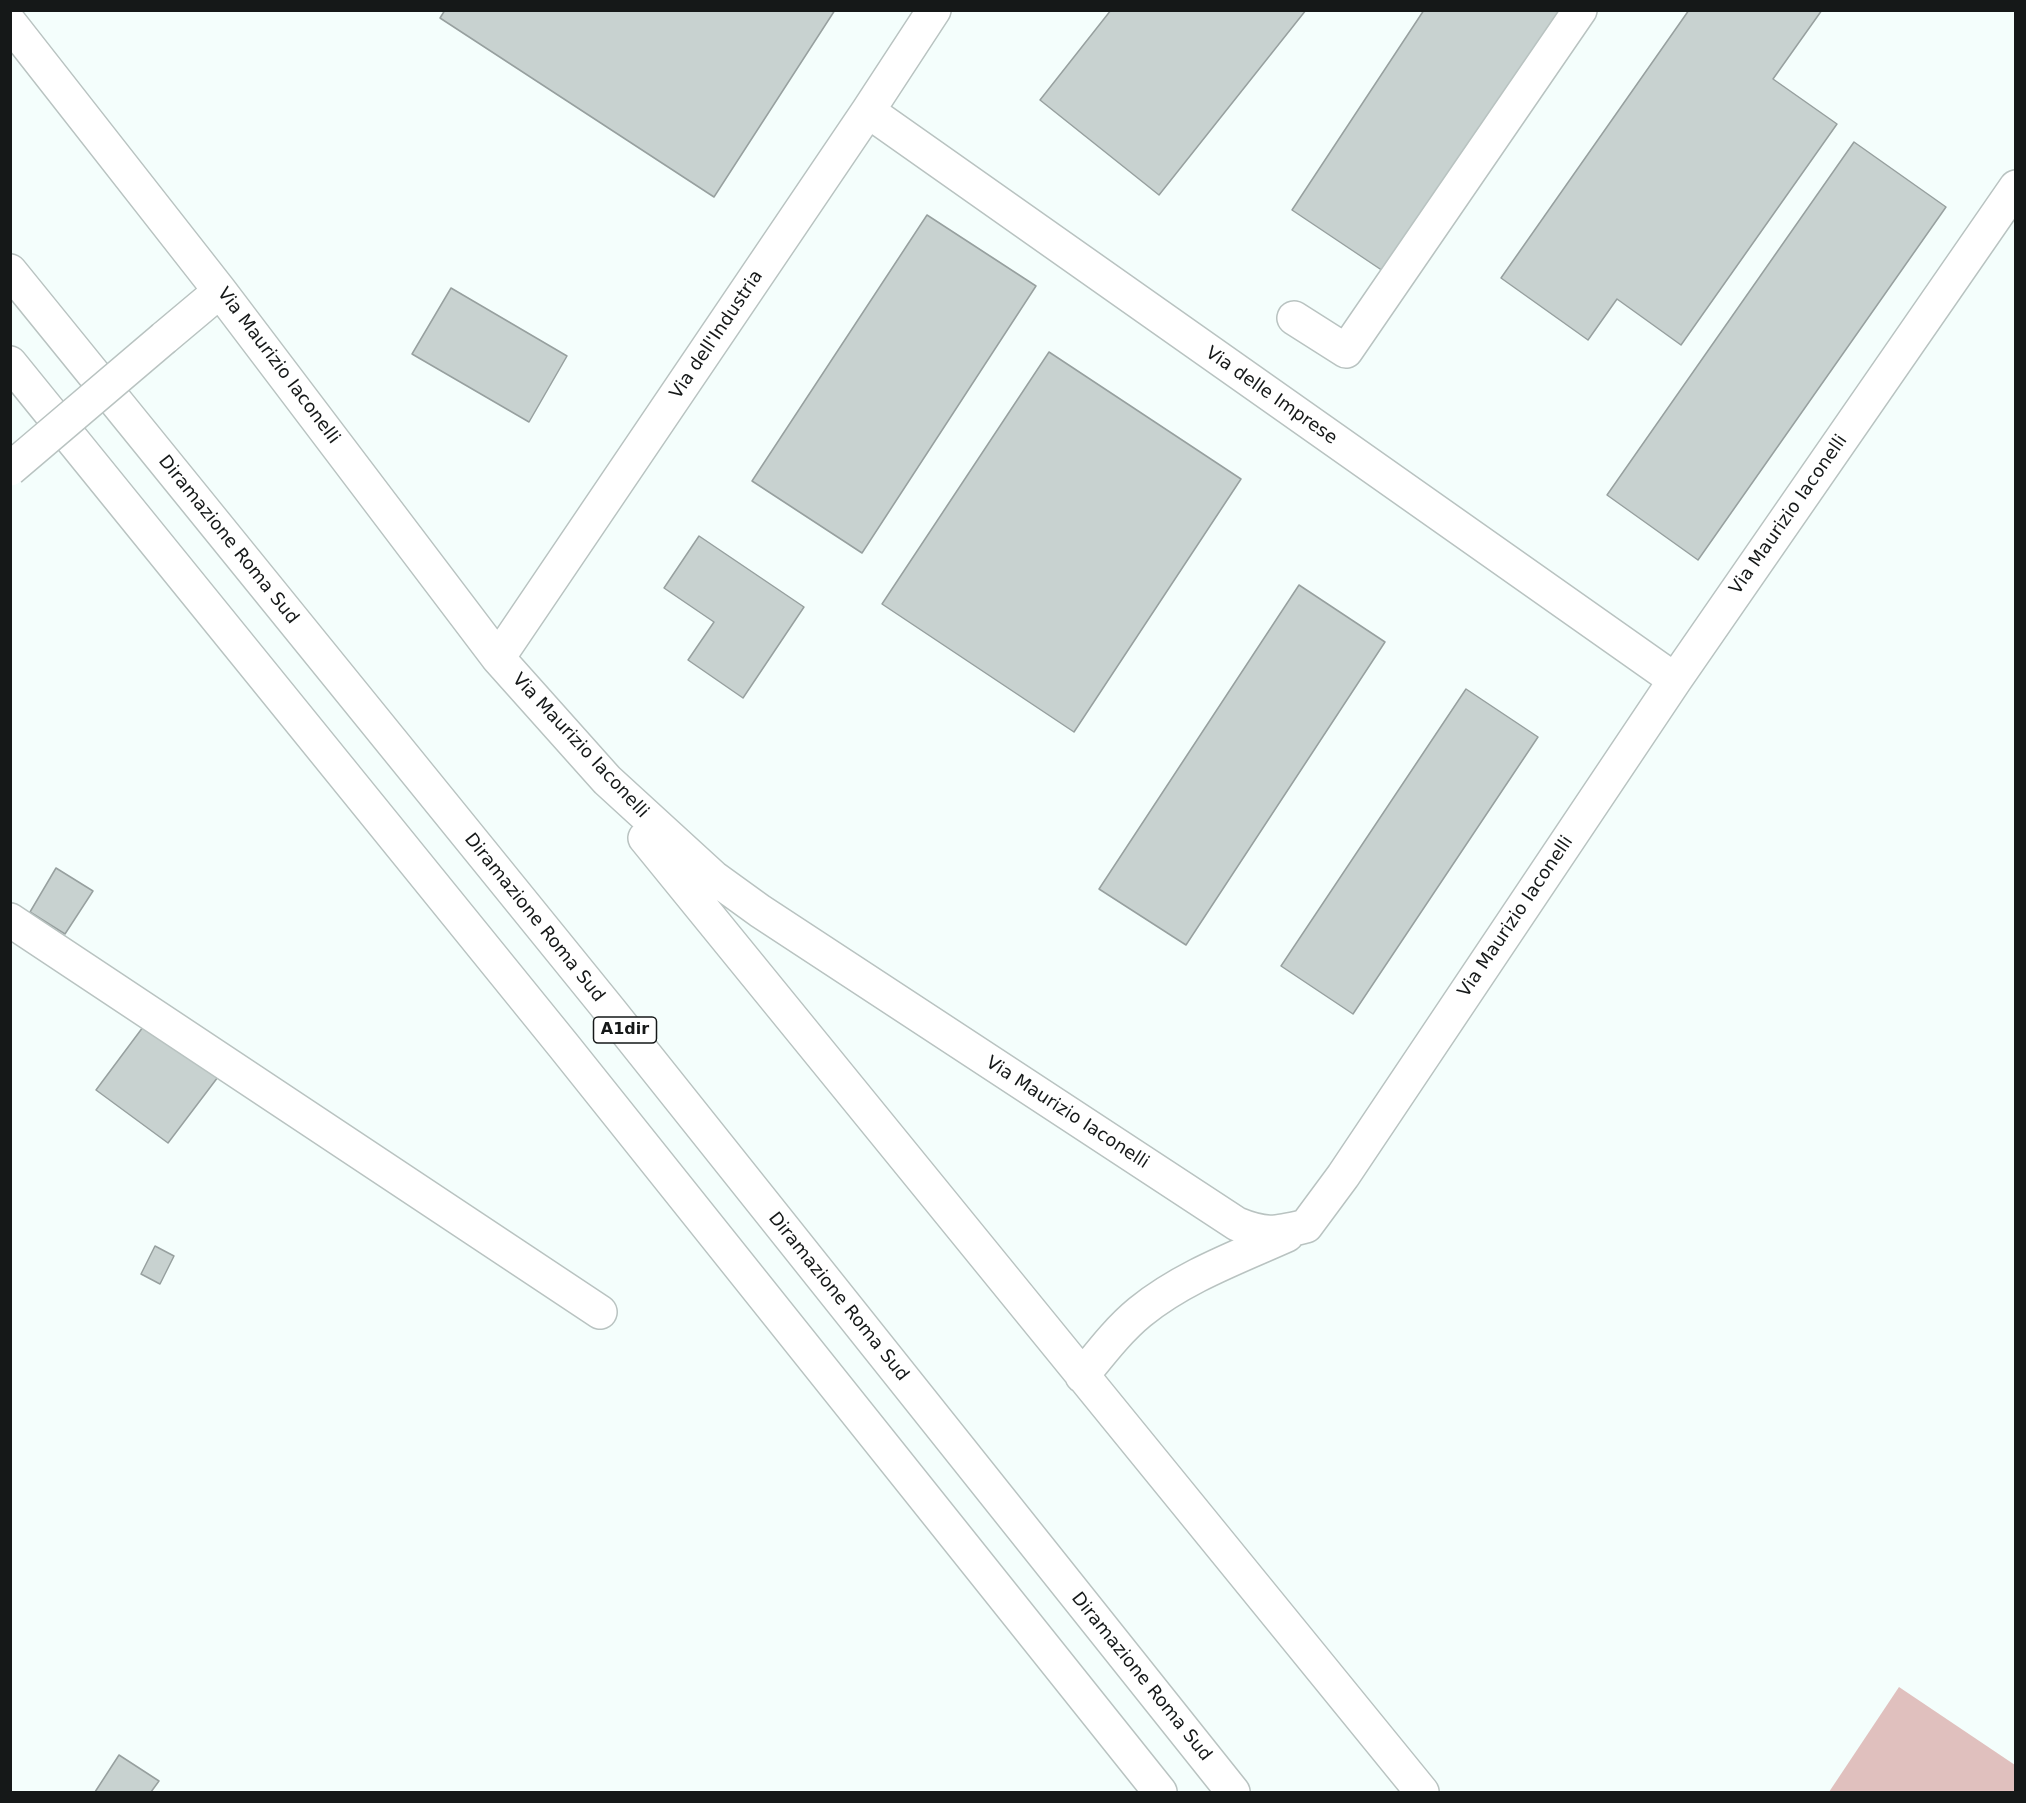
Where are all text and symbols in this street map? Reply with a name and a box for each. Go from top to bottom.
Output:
street label: Via dell'Industria [666,267,768,403]
street label: Via Maurizio Iaconelli [212,284,344,448]
street label: Via delle Imprese [1201,342,1341,450]
street label: Via Maurizio Iaconelli [1726,431,1852,599]
street label: Diramazione Roma Sud [153,451,303,629]
street label: Via Maurizio Iaconelli [507,669,653,823]
street label: Diramazione Roma Sud [459,829,609,1007]
street label: Via Maurizio Iaconelli [1454,832,1578,1002]
road number: A1dir [594,1017,656,1043]
street label: Via Maurizio Iaconelli [981,1052,1153,1174]
street label: Diramazione Roma Sud [763,1208,913,1386]
street label: Diramazione Roma Sud [1066,1588,1216,1766]

